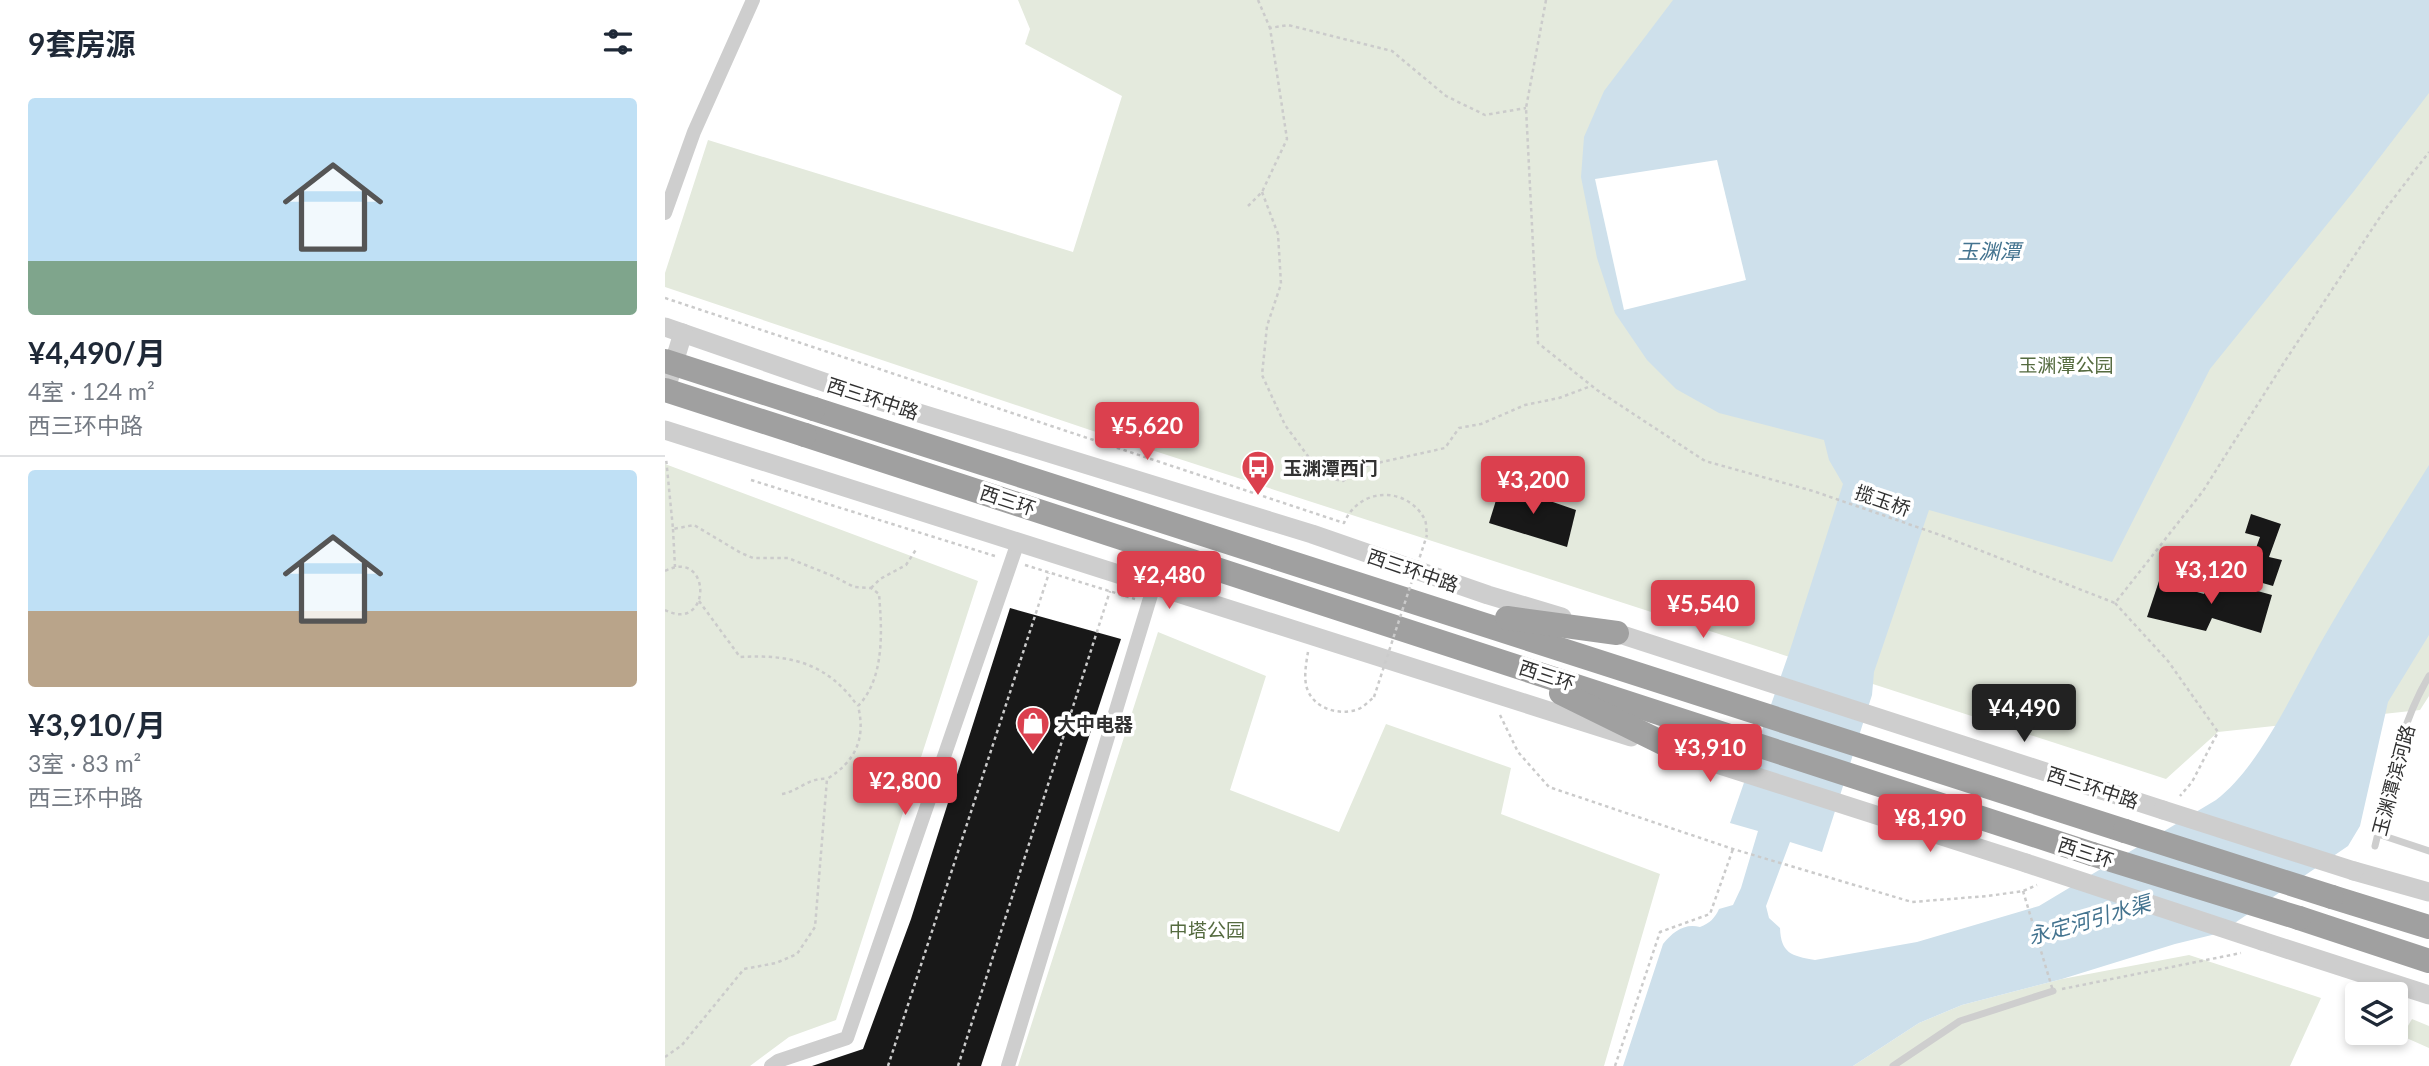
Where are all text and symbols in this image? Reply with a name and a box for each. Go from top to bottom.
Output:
icon: filters [599,23,637,61]
text: 9套房源 [28,25,135,61]
icon: home [270,144,396,270]
water label: 玉渊潭 [1958,238,2024,263]
text: ¥4,490/月 [28,334,166,370]
park label: 玉渊潭公园 [2018,353,2114,376]
street label: 西三环中路 [824,372,922,424]
text: 4室 · 124 m² [28,377,155,405]
pin: ¥5,620 [1090,402,1204,462]
text: 西三环中路 [28,411,143,439]
text: ¥5,620 [1111,411,1183,439]
bus stop icon: 玉渊潭西门 [1239,448,1277,497]
place label: 玉渊潭西门 [1283,456,1378,479]
pin: ¥3,200 [1476,456,1590,516]
text: ¥3,200 [1497,465,1569,493]
street label: 西三环 [977,480,1039,520]
street label: 揽玉桥 [1852,480,1914,520]
icon: home [270,516,396,642]
street label: 西三环中路 [1364,544,1462,596]
pin: ¥3,120 [2154,546,2268,606]
pin: ¥2,480 [1112,552,1226,611]
text: ¥3,120 [2175,555,2247,583]
text: ¥2,480 [1133,560,1205,588]
pin: ¥5,540 [1646,580,1760,640]
text: ¥5,540 [1667,589,1739,617]
street label: 西三环 [1516,655,1578,695]
pin: ¥4,490 [1967,684,2081,744]
text: ¥4,490 [1988,693,2060,721]
shop icon: 大中电器 [1014,704,1052,753]
text: ¥3,910/月 [28,706,166,742]
place label: 大中电器 [1057,712,1133,735]
street label: 玉渊潭滨河路 [2367,722,2419,838]
pin: ¥3,910 [1653,724,1767,784]
text: ¥3,910 [1674,733,1746,761]
text: 3室 · 83 m² [28,749,141,777]
pin: ¥2,800 [848,758,962,817]
street label: 西三环中路 [2044,761,2142,813]
text: ¥2,800 [869,766,941,794]
text: 西三环中路 [28,783,143,811]
pin: ¥8,190 [1873,794,1987,854]
text: ¥8,190 [1894,803,1966,831]
street label: 西三环 [2055,832,2117,872]
water label: 永定河引水渠 [2025,889,2156,948]
park label: 中塔公园 [1169,918,1245,941]
map controls [2345,982,2408,1045]
button: layers [2345,982,2408,1045]

